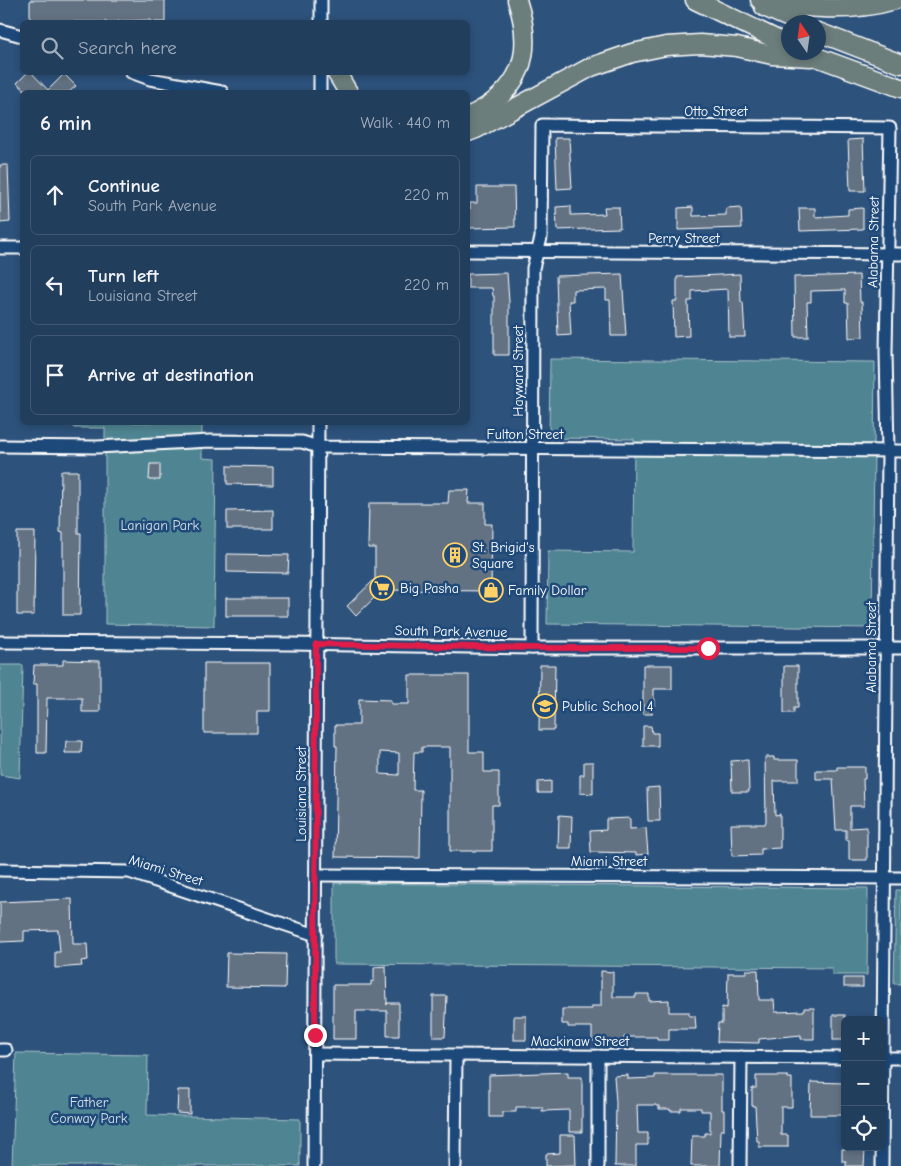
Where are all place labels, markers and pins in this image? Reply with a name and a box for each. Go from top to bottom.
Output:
place label: St. Brigid's Square [472,539,535,572]
building icon: St. Brigid's Square [442,542,468,568]
supermarket icon: Big Pasha [369,575,395,601]
shop icon: Family Dollar [478,577,504,603]
place label: Big Pasha [400,580,459,597]
place label: Family Dollar [508,582,587,599]
school or university icon: Public School 4 [532,693,558,719]
place label: Public School 4 [562,698,654,715]

